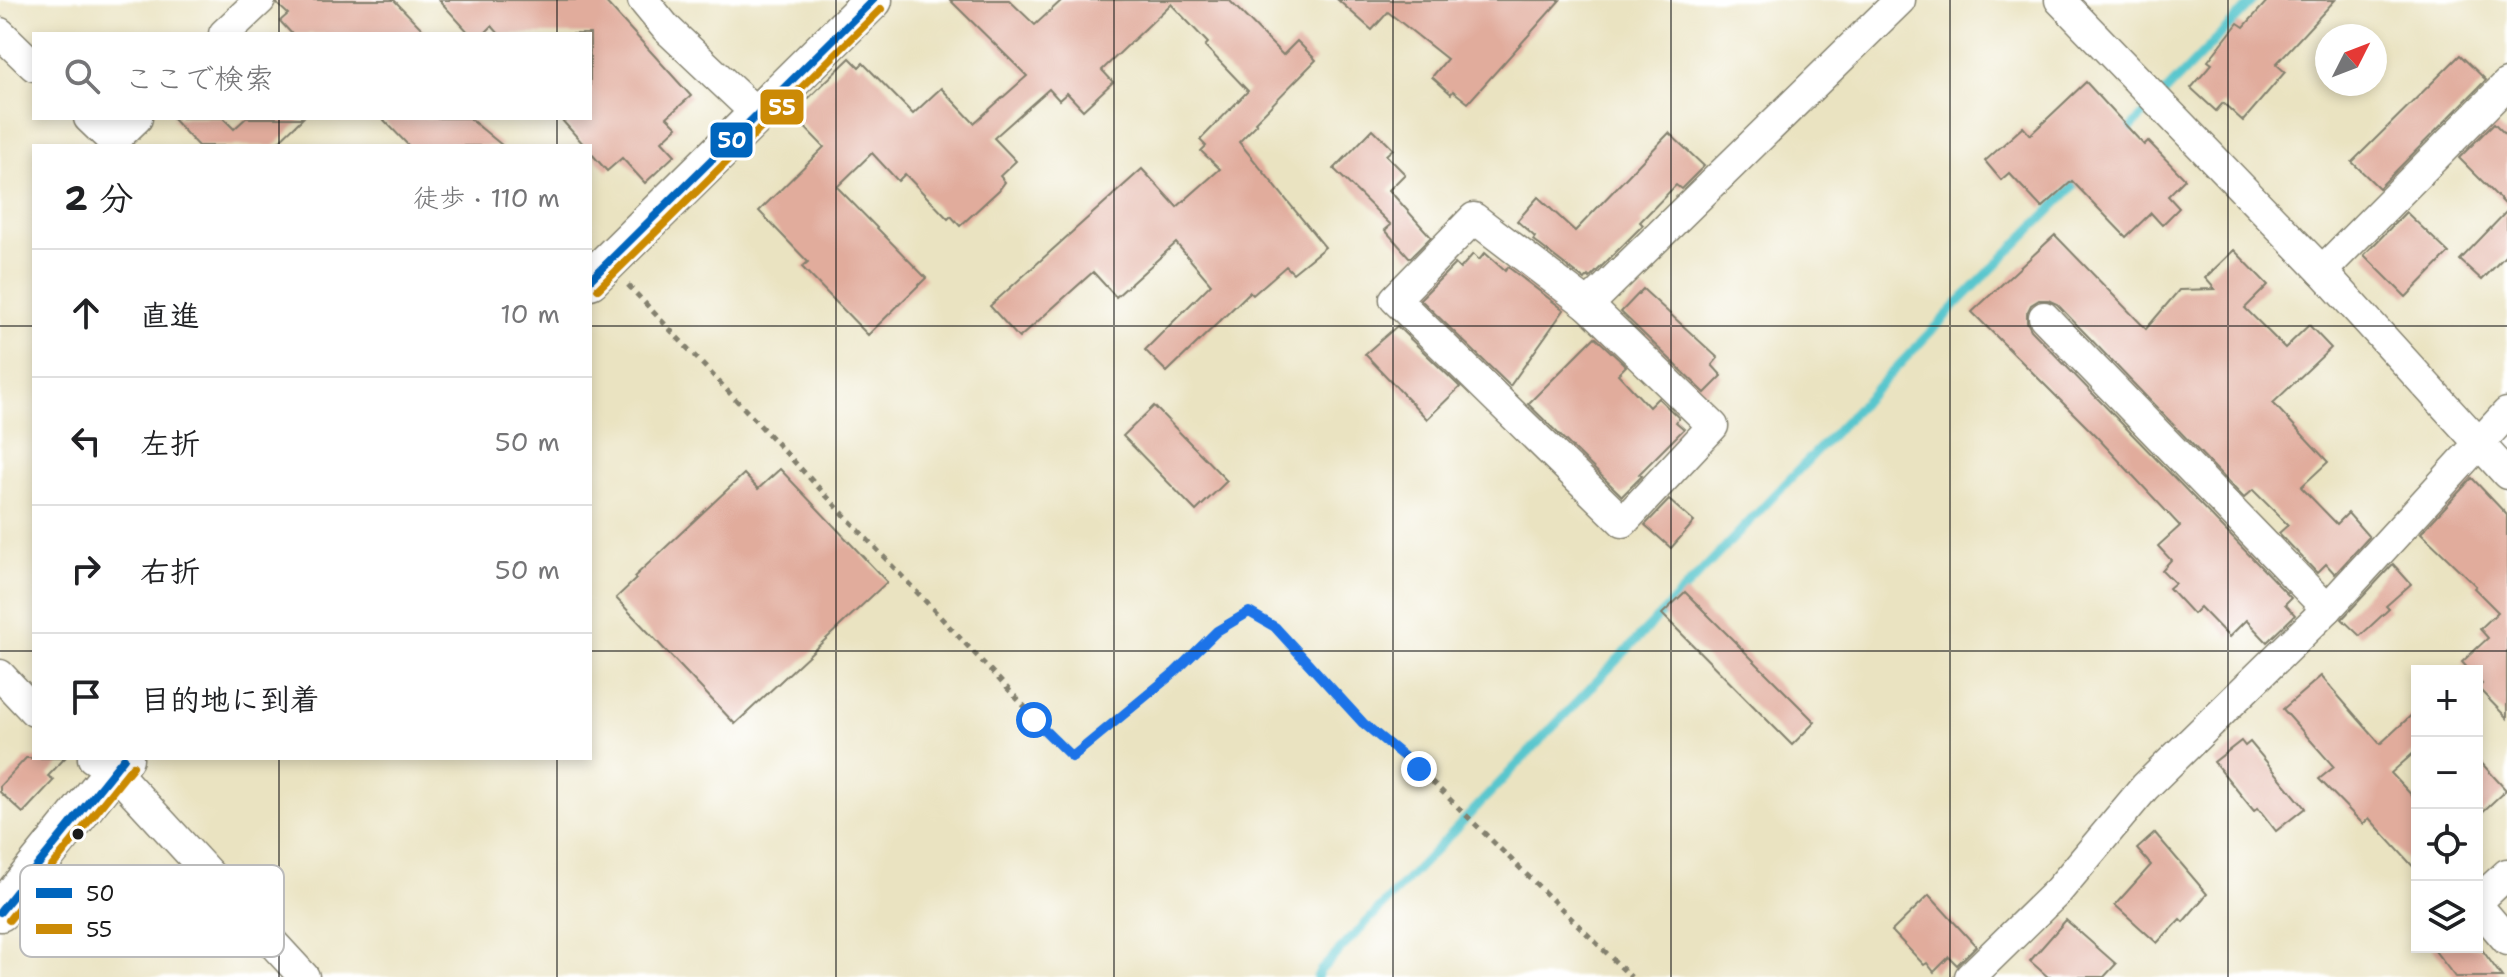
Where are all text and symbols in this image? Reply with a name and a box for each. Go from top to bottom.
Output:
north arrow [2315,24,2387,96]
search box [32,32,592,120]
icon: search [60,54,104,98]
text: ここで検索 [124,58,274,99]
line badge: 55 [759,88,805,126]
text: 55 [768,93,796,122]
line badge: 50 [709,121,754,159]
text: 50 [717,126,747,155]
text: 2 分 [64,175,134,221]
text: 徒歩 · 110 m [413,180,560,215]
icon: ahead [64,291,108,335]
text: 直進 [140,295,200,336]
text: 10 m [500,296,560,331]
icon: left [64,419,108,463]
text: 左折 [140,423,200,464]
text: 50 m [495,424,560,459]
icon: right [64,547,108,591]
text: 右折 [140,551,200,592]
text: 50 m [495,552,560,587]
map controls [2411,665,2483,953]
button: + [2411,665,2483,737]
icon: arrive [64,675,108,719]
text: 目的地に到着 [140,679,320,720]
route start [1016,702,1052,738]
button: − [2411,737,2483,809]
route end [1401,751,1437,787]
button: locate [2411,809,2483,881]
unlabelled marker [70,826,86,842]
legend [20,865,284,957]
text: 50 [86,879,115,908]
button: layers [2411,881,2483,953]
text: 55 [86,915,112,944]

